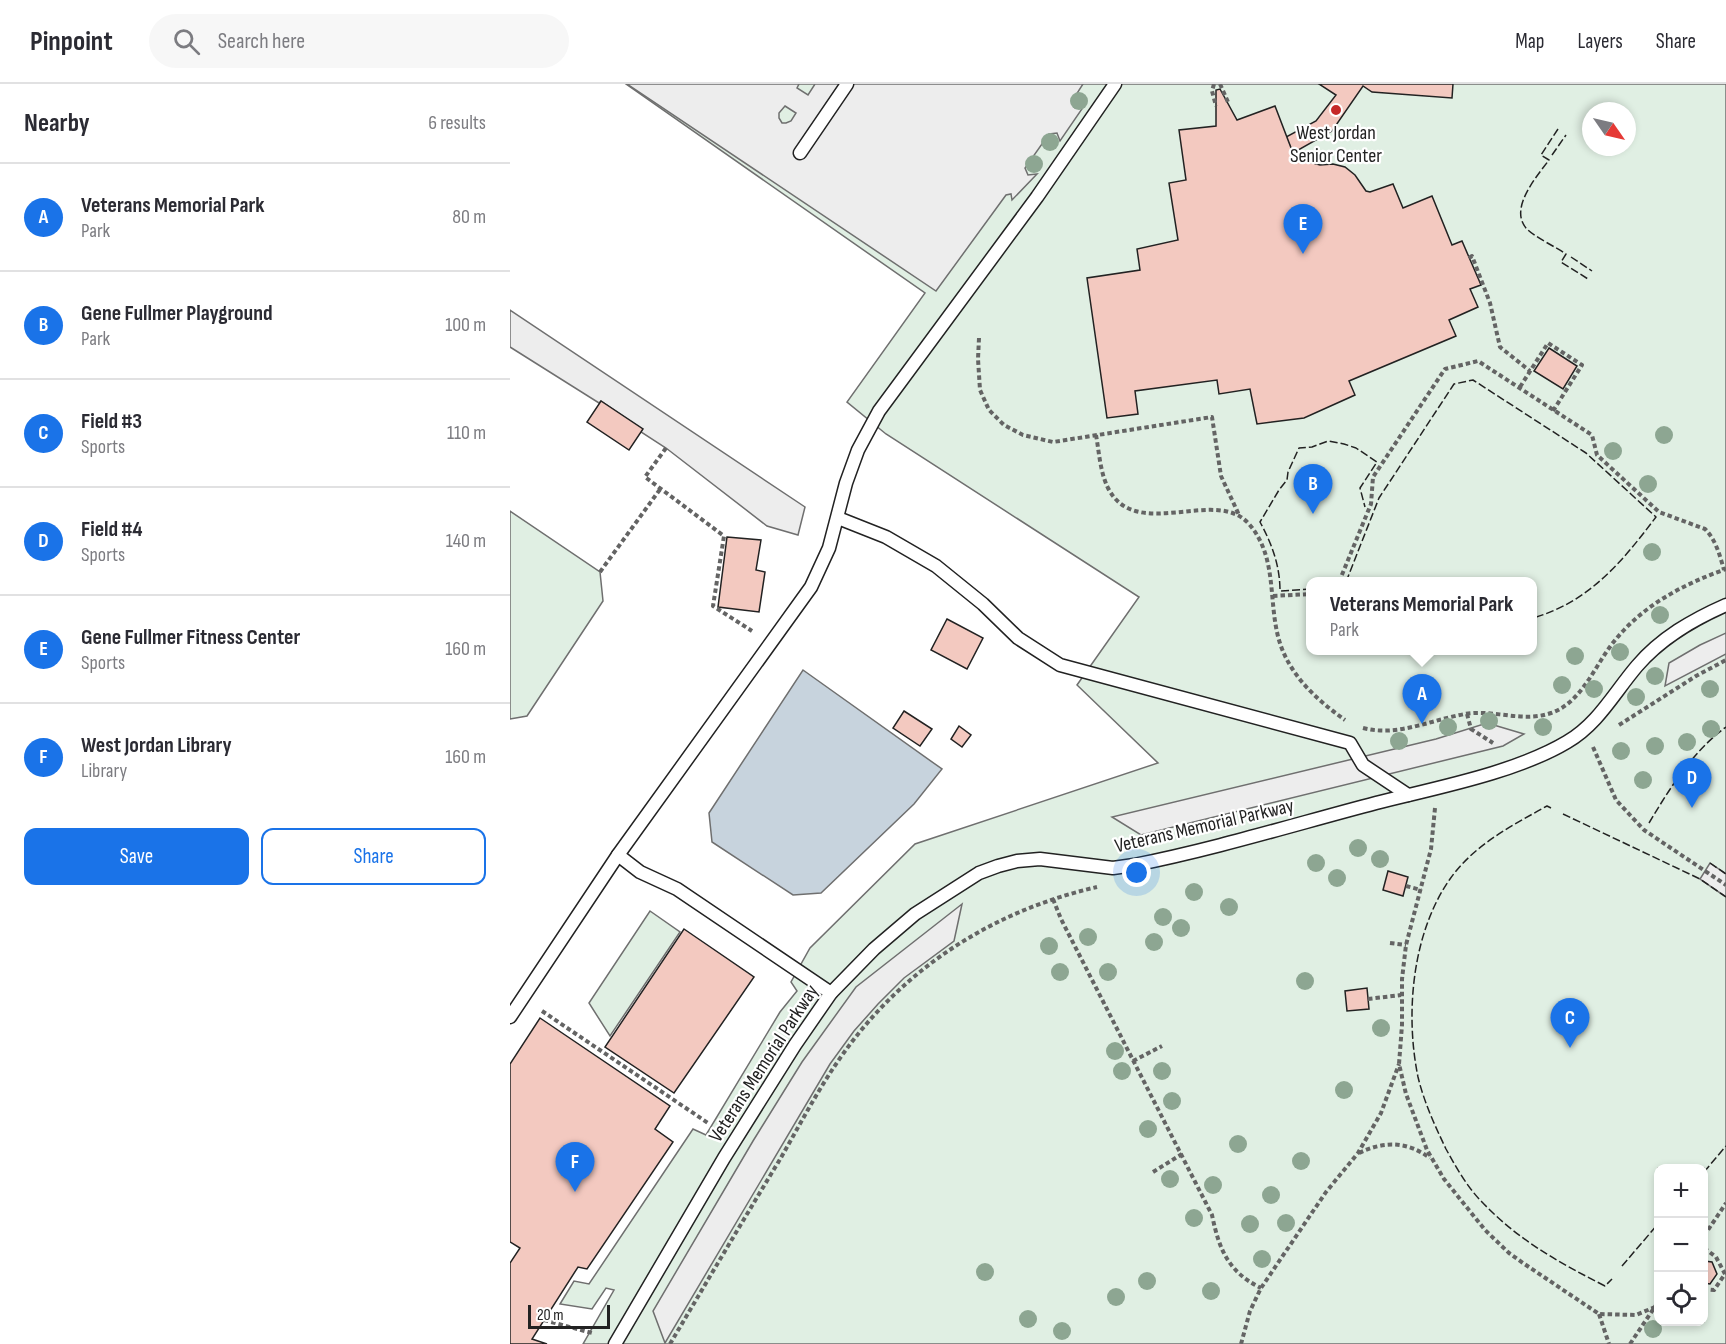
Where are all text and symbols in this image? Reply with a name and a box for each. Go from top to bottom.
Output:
search box [149,14,569,68]
text: Pinpoint [30,25,113,58]
icon: search [170,25,203,58]
text: Search here [218,28,305,55]
text: Map [1515,29,1544,54]
text: Layers [1577,29,1623,54]
text: Share [1656,29,1696,54]
north arrow [1582,102,1636,156]
marker: West Jordan Senior Center [1329,103,1343,117]
text: Nearby [24,108,90,139]
text: 6 results [428,111,486,135]
place label: West Jordan Senior Center [1290,121,1382,168]
text: Veterans Memorial Park [81,192,264,219]
pin: E [1284,204,1322,254]
text: A [39,205,48,229]
text: 80 m [452,205,486,229]
text: Park [81,219,110,243]
text: Gene Fullmer Playground [81,300,273,327]
text: B [39,313,48,337]
text: 100 m [445,313,486,337]
text: Park [81,327,110,351]
text: Field #3 [81,408,142,435]
text: C [38,421,49,445]
text: 110 m [447,421,486,445]
text: Sports [81,435,125,459]
pin: B [1294,464,1332,514]
text: Field #4 [81,516,143,543]
text: D [38,529,49,553]
text: 140 m [446,529,486,553]
text: Sports [81,543,125,567]
popup [1306,577,1537,655]
text: Veterans Memorial Park [1330,591,1513,618]
text: Park [1330,618,1359,642]
text: Gene Fullmer Fitness Center [81,624,300,651]
text: E [39,637,48,661]
text: 160 m [445,637,486,661]
text: Sports [81,651,125,675]
pin: A [1402,674,1442,724]
text: West Jordan Library [81,732,232,759]
text: F [39,745,48,769]
text: 160 m [445,745,486,769]
pin: D [1672,758,1712,808]
text: Library [81,759,127,783]
street label: Veterans Memorial Parkway [1112,794,1296,858]
button: Save [24,828,249,885]
button: Share [261,828,486,885]
your location [1122,858,1151,887]
street label: Veterans Memorial Parkway [704,980,824,1147]
pin: C [1550,998,1590,1048]
pin: F [556,1142,594,1192]
map controls [1654,1164,1708,1326]
button: + [1654,1164,1708,1218]
button: − [1654,1218,1708,1272]
button: locate [1654,1272,1708,1326]
scale bar [528,1302,610,1330]
text: 20 m [537,1306,564,1325]

